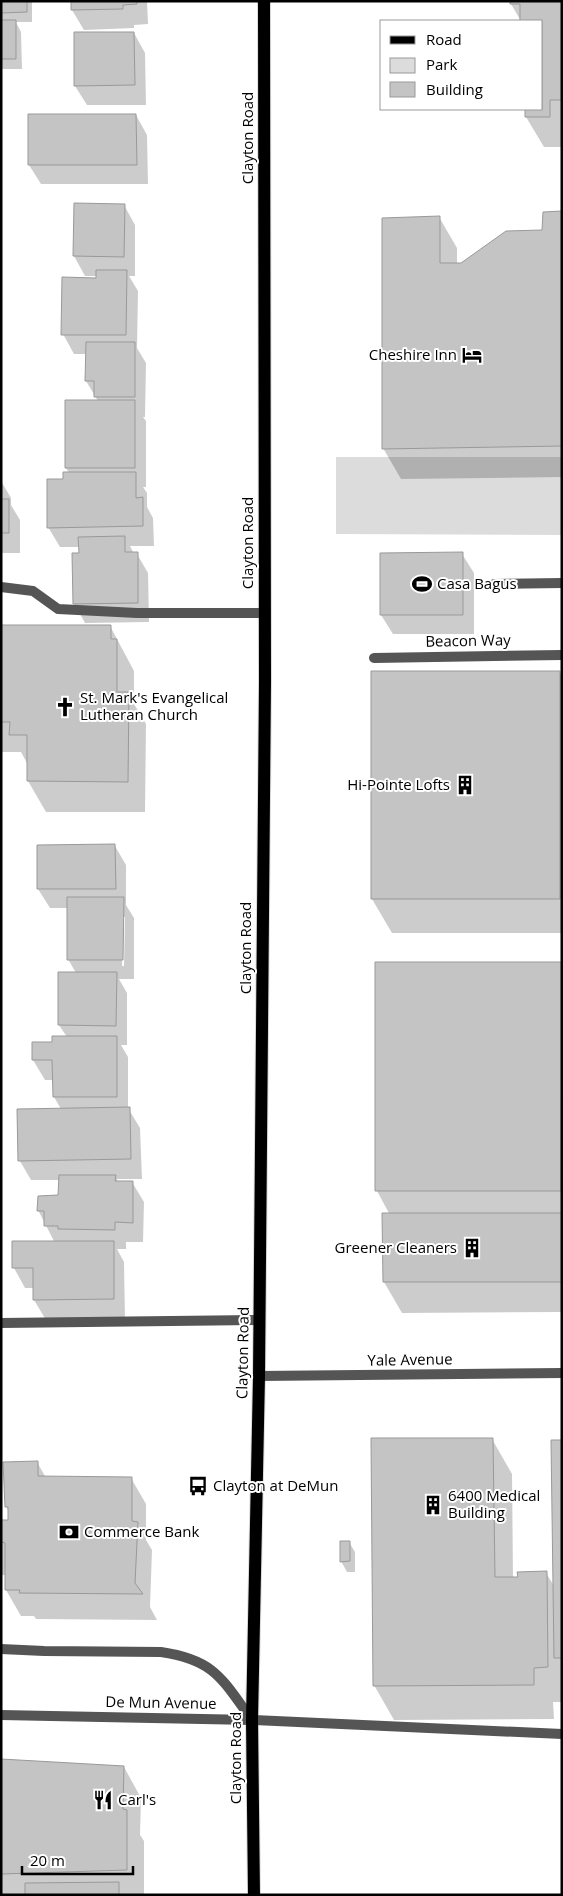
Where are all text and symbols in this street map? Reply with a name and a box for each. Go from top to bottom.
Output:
legend [380,20,543,110]
text: Road [426,29,462,49]
text: Park [426,54,457,74]
text: Building [426,79,483,99]
street label: Clayton Road [237,92,257,184]
place label: Cheshire Inn [369,344,457,364]
hotel icon: Cheshire Inn [461,344,483,366]
street label: Clayton Road [237,497,257,589]
sports icon: Casa Bagus [411,573,433,595]
place label: Casa Bagus [437,573,517,593]
street label: Beacon Way [425,629,511,651]
place label: St. Mark's Evangelical Lutheran Church [80,687,228,724]
church icon: St. Mark's Evangelical Lutheran Church [54,696,76,718]
place label: Hi-Pointe Lofts [347,774,450,794]
building icon: Hi-Pointe Lofts [454,774,476,796]
street label: Clayton Road [235,902,255,994]
place label: Greener Cleaners [335,1237,457,1257]
building icon: Greener Cleaners [461,1237,483,1259]
street label: Clayton Road [231,1307,253,1399]
street label: Yale Avenue [367,1348,453,1370]
bus stop icon: Clayton at DeMun [187,1475,209,1497]
place label: Clayton at DeMun [213,1475,338,1495]
place label: 6400 Medical Building [448,1485,540,1522]
building icon: 6400 Medical Building [422,1494,444,1516]
bank icon: Commerce Bank [58,1521,80,1543]
place label: Commerce Bank [84,1521,200,1541]
street label: De Mun Avenue [105,1691,217,1713]
street label: Clayton Road [225,1712,245,1804]
restaurant icon: Carl's [92,1789,114,1811]
place label: Carl's [118,1789,156,1809]
scale bar [22,1844,134,1876]
text: 20 m [30,1850,65,1870]

